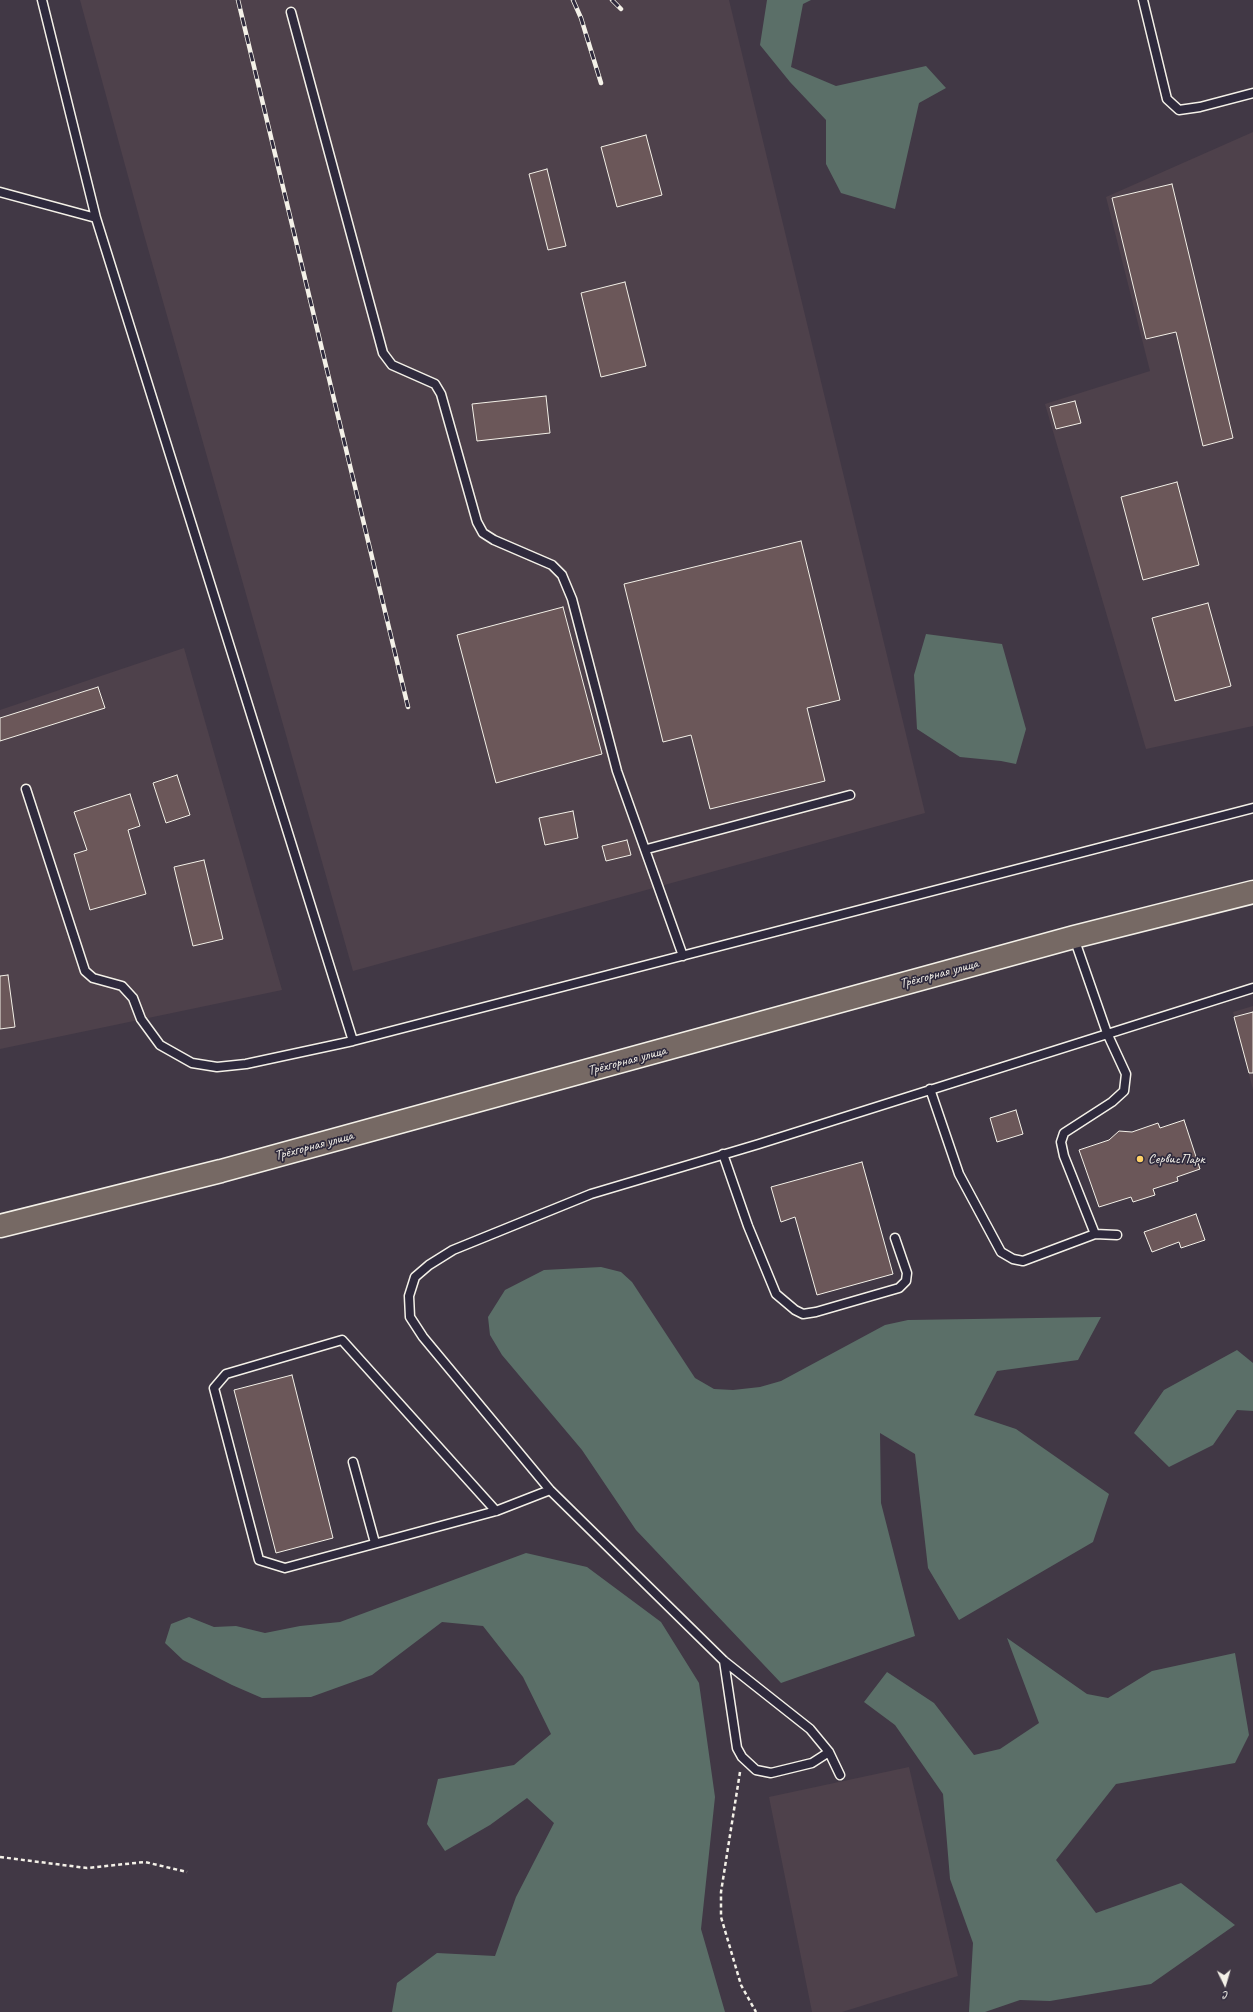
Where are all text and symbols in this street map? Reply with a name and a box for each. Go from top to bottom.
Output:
street label: Трёхгорная улица [898,955,980,993]
street label: Трёхгорная улица [586,1042,668,1080]
street label: Трёхгорная улица [273,1127,355,1165]
place label: СервисПарк [1148,1151,1205,1167]
marker: СервисПарк [1135,1154,1145,1164]
north arrow [1205,1964,1245,2004]
text: С [1223,1989,1229,2003]

